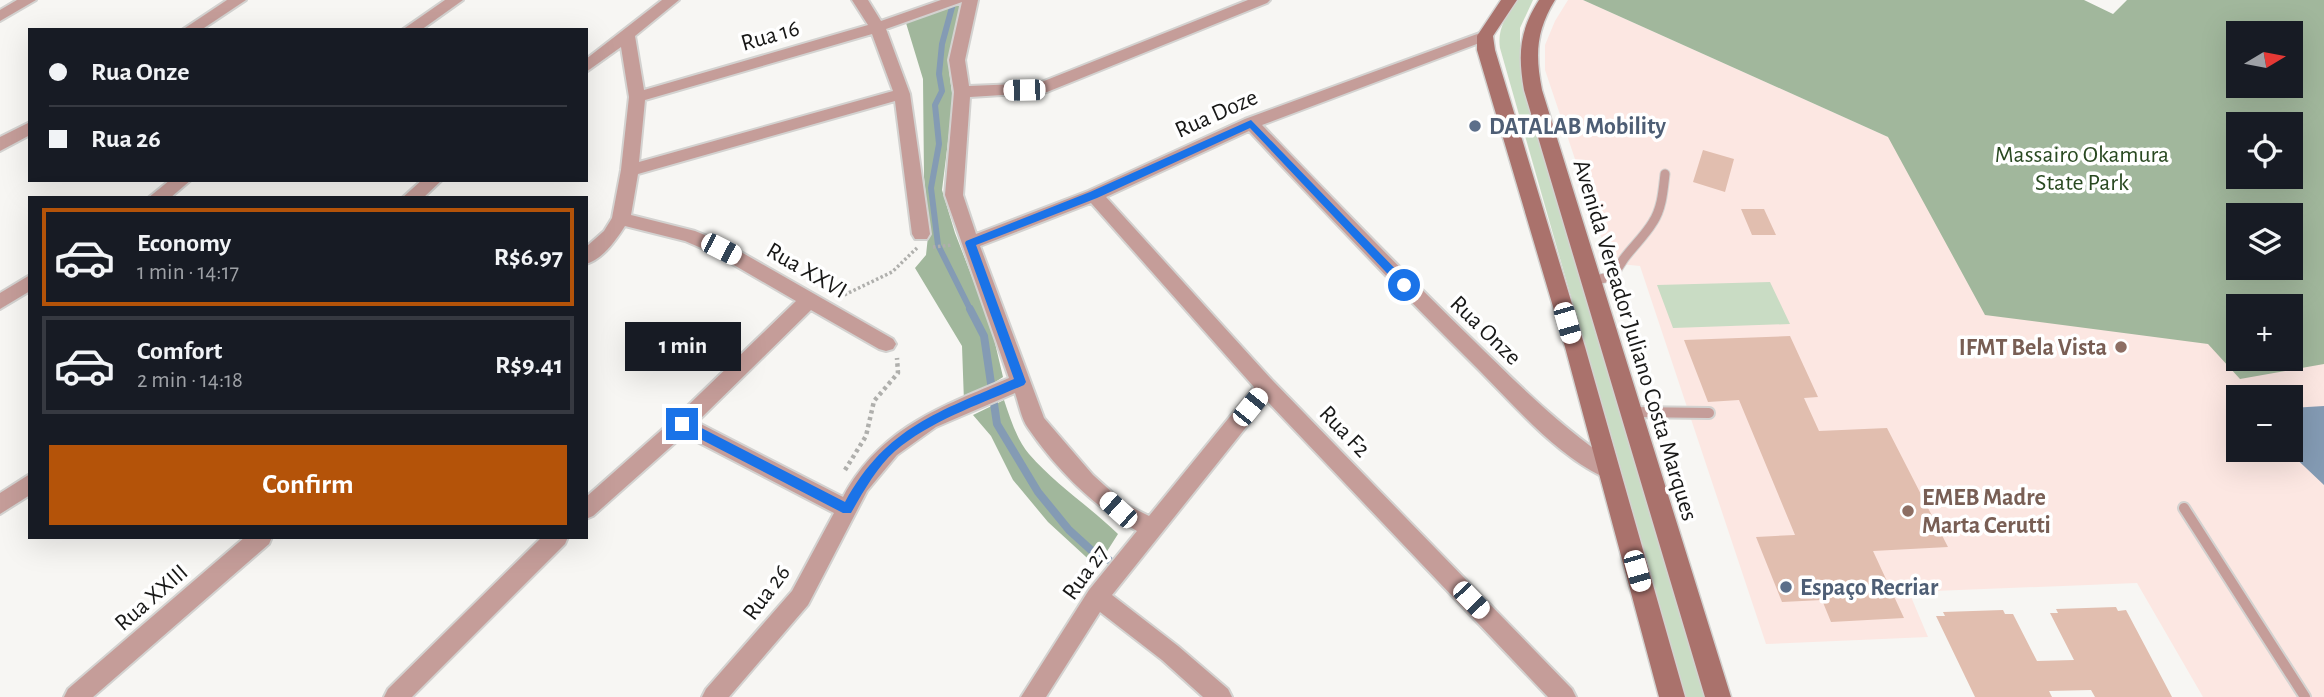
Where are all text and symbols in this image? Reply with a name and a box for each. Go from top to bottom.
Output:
street label: Rua 16 [738,16,802,56]
north arrow [2226,21,2303,98]
map controls [2226,21,2303,462]
text: Rua Onze [91,59,189,85]
car [1003,79,1046,101]
street label: Rua Doze [1171,85,1261,143]
button: locate [2226,112,2303,189]
place label: DATALAB Mobility [1489,115,1666,139]
marker: DATALAB Mobility [1467,118,1483,134]
text: Rua 26 [91,126,161,152]
park label: Massairo Okamura State Park [1995,143,2169,195]
street label: Avenida Vereador Juliano Costa Marques [1569,157,1702,524]
button: layers [2226,203,2303,280]
icon: car [53,226,116,289]
text: Economy [137,230,231,256]
car [698,230,745,268]
street label: Rua XXVI [762,238,851,303]
text: R$6.97 [494,244,563,270]
text: 1 min · 14:17 [137,261,239,284]
route start [1388,269,1420,301]
street label: Rua Onze [1445,291,1525,370]
button: + [2226,294,2303,371]
car [1552,300,1583,346]
callout: 1 min [624,322,740,372]
icon: car [53,334,116,397]
text: 1 min [659,335,707,358]
place label: IFMT Bela Vista [1959,336,2107,360]
text: Comfort [137,338,222,364]
marker: IFMT Bela Vista [2113,339,2129,355]
text: R$9.41 [495,352,563,378]
text: 2 min · 14:18 [137,369,243,392]
car [1229,384,1272,430]
button: − [2226,385,2303,462]
street label: Rua F2 [1314,401,1374,462]
route end [666,408,698,440]
button: Confirm [49,445,567,525]
place label: EMEB Madre Marta Cerutti [1922,486,2051,538]
car [1096,488,1141,532]
marker: EMEB Madre Marta Cerutti [1900,503,1916,519]
street label: Rua 27 [1058,541,1113,604]
car [1622,548,1653,594]
street label: Rua XXIII [111,560,193,636]
street label: Rua 26 [738,560,795,625]
place label: Espaço Recriar [1800,576,1939,600]
car [1449,578,1494,622]
marker: Espaço Recriar [1778,579,1794,595]

